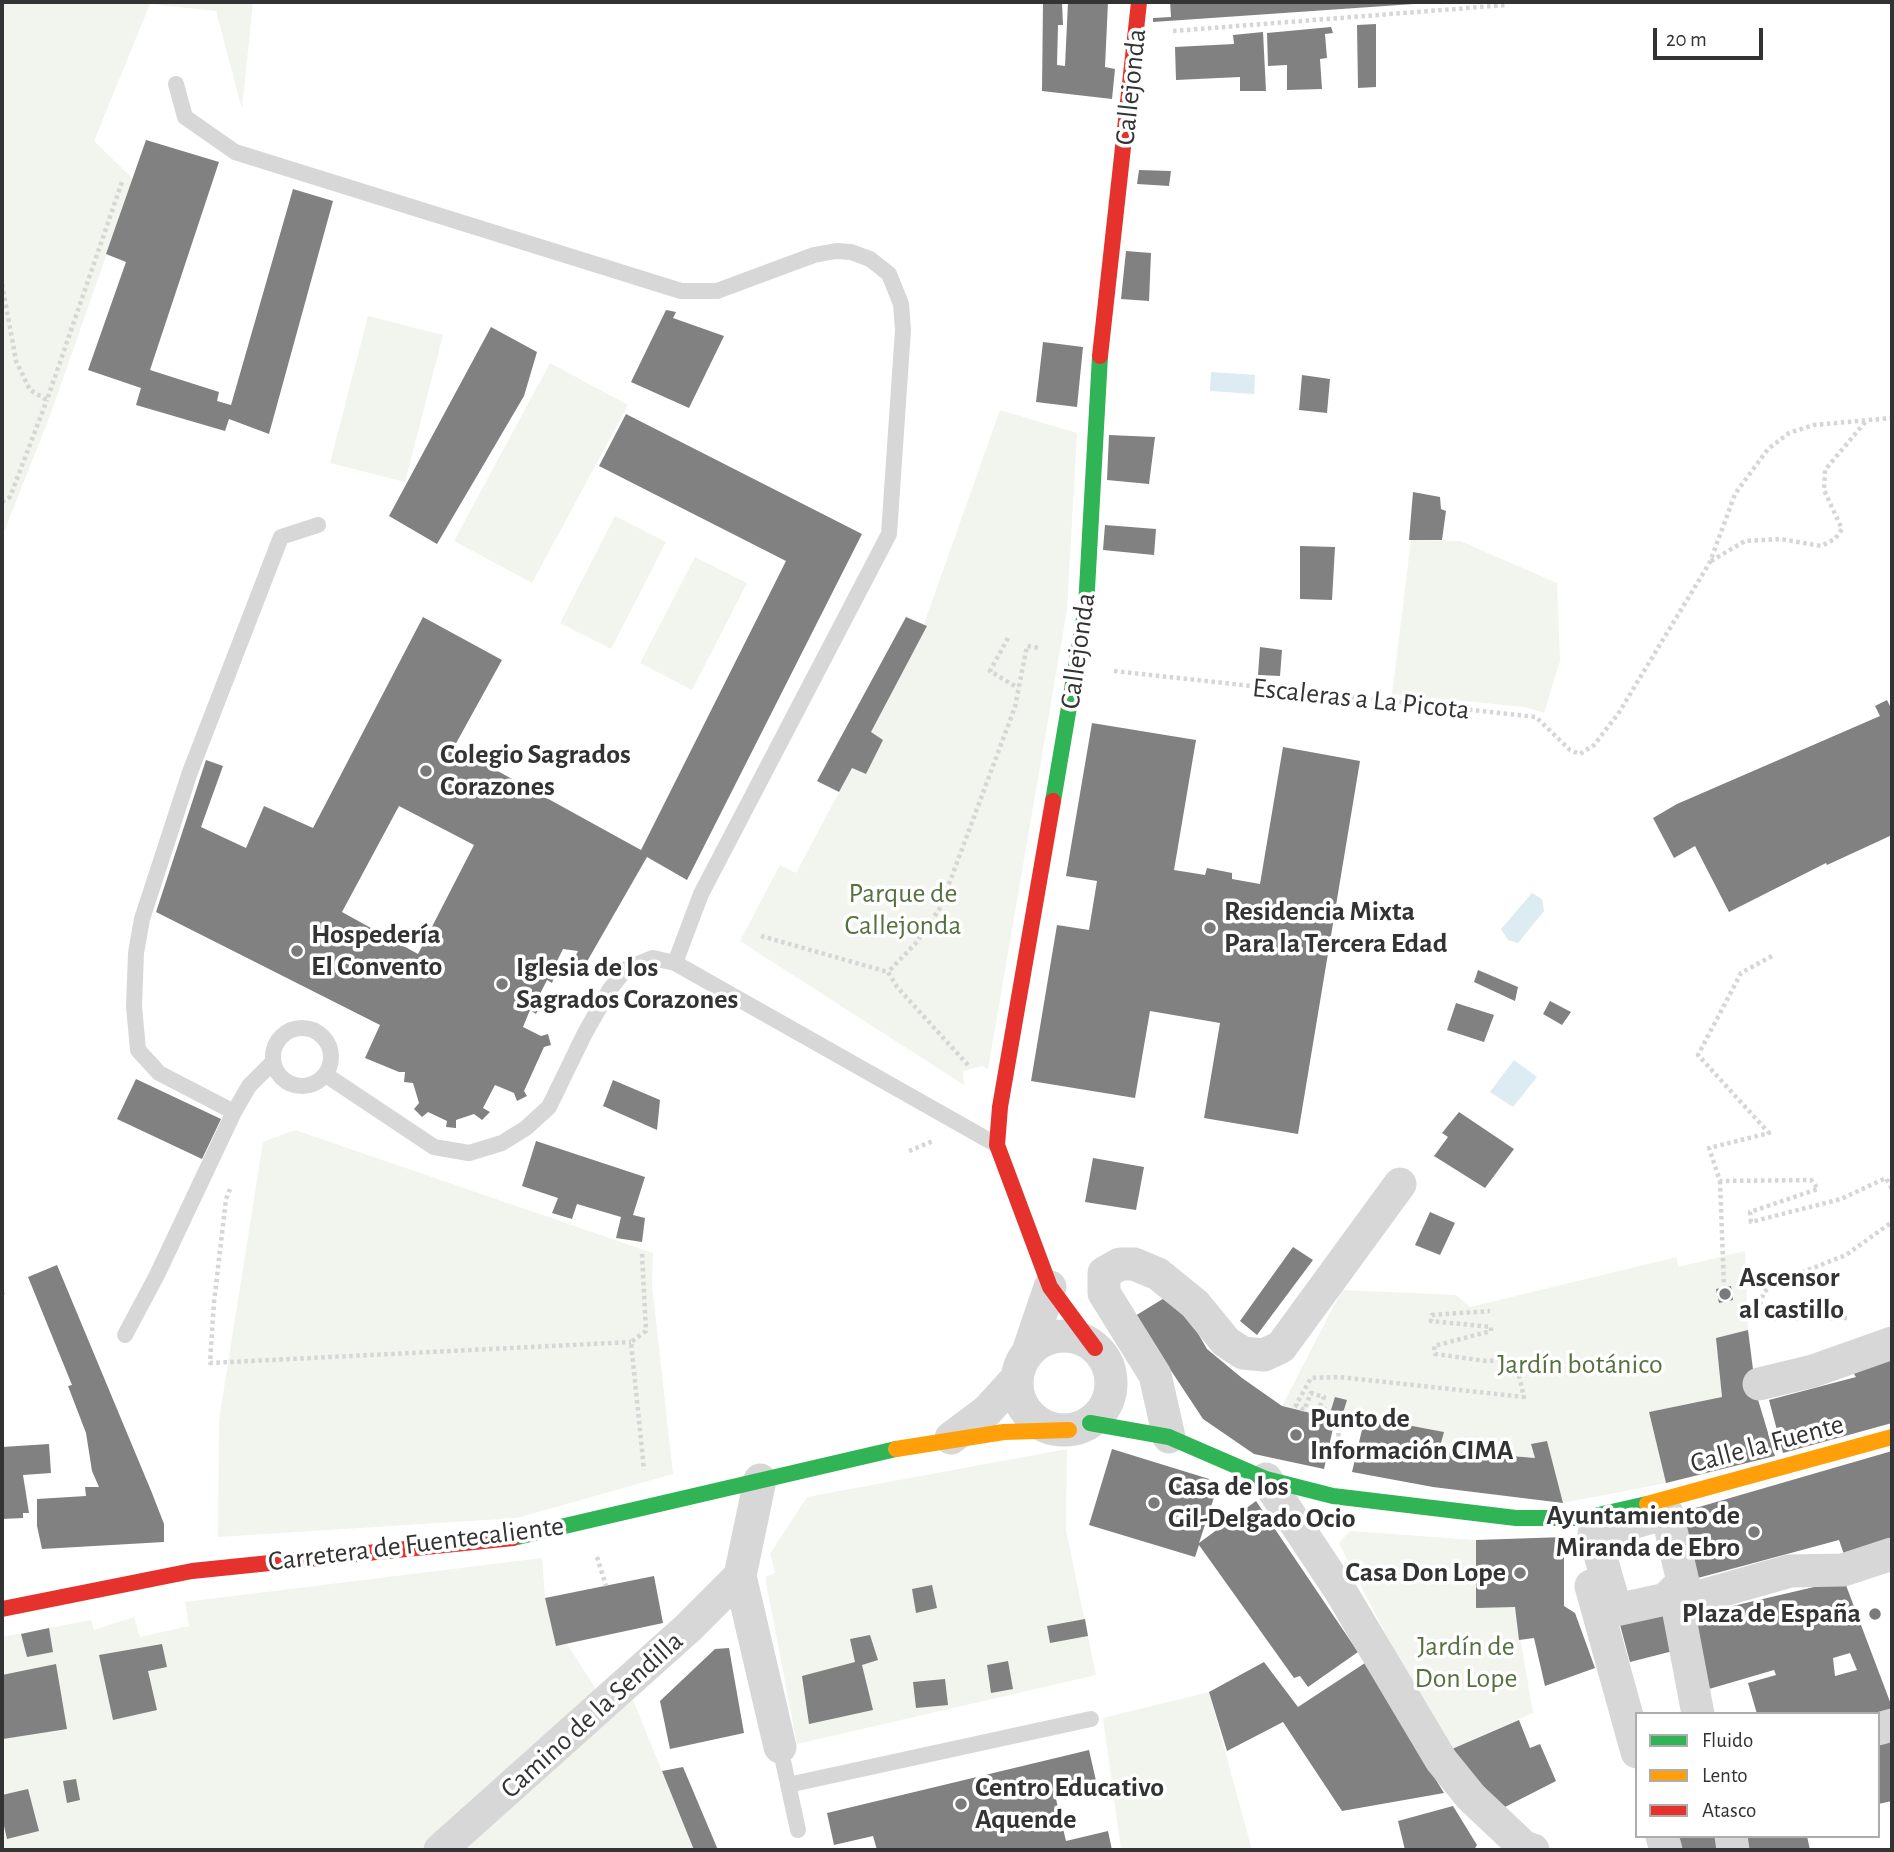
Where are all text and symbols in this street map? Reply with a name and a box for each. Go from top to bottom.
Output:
scale bar [1656,14,1766,58]
street label: Callejonda [1108,27,1154,147]
text: 20 m [1666,29,1707,50]
street label: Callejonda [1053,591,1103,711]
street label: Escaleras a La Picota [1251,671,1471,727]
place label: Colegio Sagrados Corazones [440,738,631,804]
marker: Colegio Sagrados Corazones [418,763,434,779]
park label: Parque de Callejonda [844,877,962,943]
place label: Residencia Mixta Para la Tercera Edad [1224,895,1447,961]
place label: Hospedería El Convento [311,918,442,984]
marker: Residencia Mixta Para la Tercera Edad [1202,920,1218,936]
marker: Hospedería El Convento [289,943,305,959]
place label: Iglesia de los Sagrados Corazones [516,951,738,1017]
marker: Iglesia de los Sagrados Corazones [494,976,510,992]
place label: Ascensor al castillo [1739,1261,1844,1327]
marker: Ascensor al castillo [1717,1286,1733,1302]
park label: Jardín botánico [1497,1348,1663,1382]
place label: Punto de Información CIMA [1310,1402,1514,1468]
street label: Calle la Fuente [1687,1407,1847,1481]
marker: Punto de Información CIMA [1288,1427,1304,1443]
place label: Casa de los Gil-Delgado Ocio [1168,1470,1356,1536]
marker: Casa de los Gil-Delgado Ocio [1146,1495,1162,1511]
place label: Ayuntamiento de Miranda de Ebro [1546,1499,1740,1565]
street label: Carretera de Fuentecaliente [266,1509,566,1579]
marker: Ayuntamiento de Miranda de Ebro [1746,1524,1762,1540]
place label: Casa Don Lope [1345,1556,1506,1590]
marker: Casa Don Lope [1512,1565,1528,1581]
place label: Plaza de España [1682,1597,1861,1631]
marker: Plaza de España [1867,1606,1883,1622]
street label: Camino de la Sendilla [494,1624,690,1806]
park label: Jardín de Don Lope [1415,1630,1517,1696]
legend [1635,1712,1880,1838]
text: Fluido [1702,1730,1753,1751]
text: Lento [1702,1765,1748,1786]
place label: Centro Educativo Aquende [975,1771,1164,1837]
marker: Centro Educativo Aquende [953,1796,969,1812]
text: Atasco [1702,1800,1756,1821]

